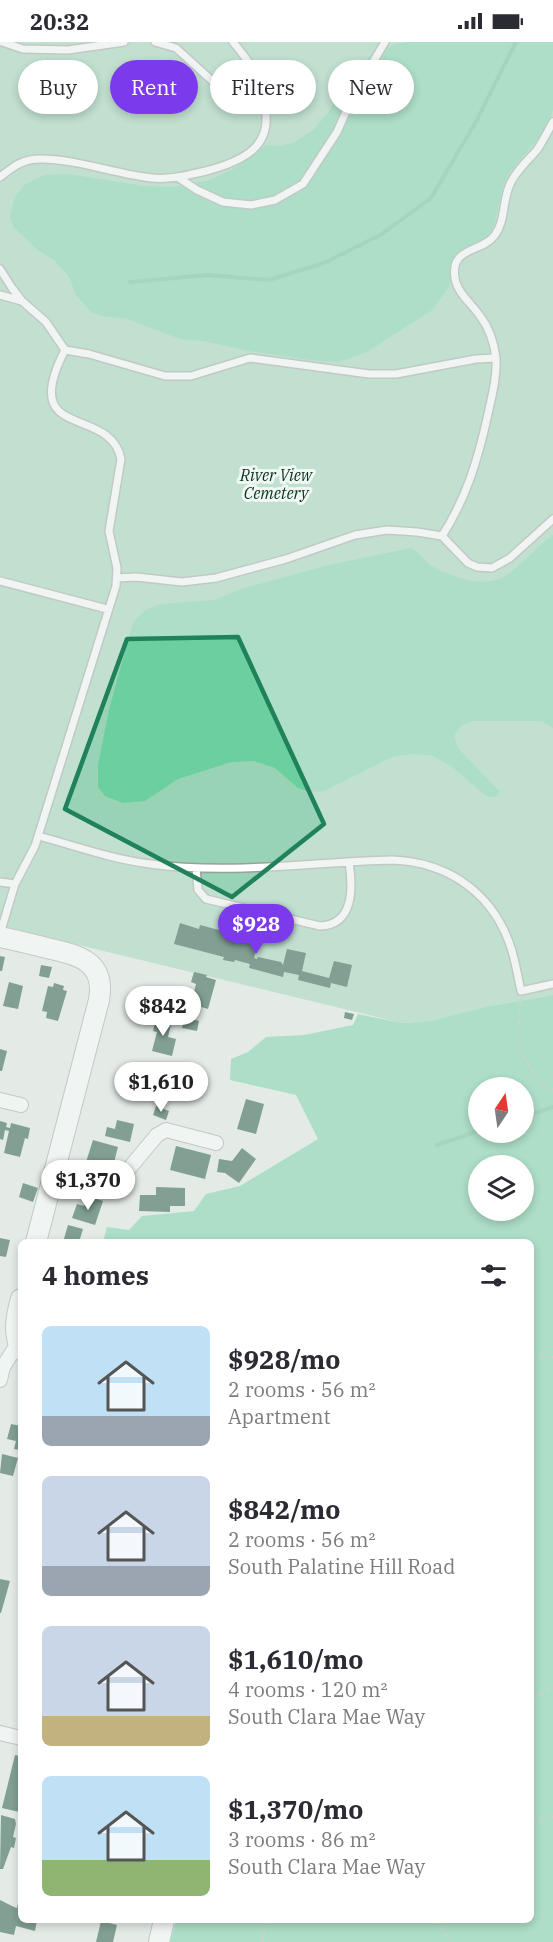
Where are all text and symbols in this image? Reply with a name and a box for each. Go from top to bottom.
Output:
text: 20:32 [30,7,89,36]
chip: Buy [18,60,98,114]
chip: Rent [110,60,198,114]
chip: Filters [210,60,316,114]
chip: New [328,60,414,114]
park label: River View Cemetery [239,465,314,503]
pin: $928 [220,904,292,955]
text: $928 [232,910,280,937]
pin: $842 [127,986,199,1037]
text: $842 [139,992,187,1019]
pin: $1,610 [112,1062,210,1113]
text: $1,610 [128,1068,194,1095]
north arrow [468,1077,534,1143]
map controls [468,1077,534,1221]
button: layers [468,1155,534,1221]
pin: $1,370 [39,1160,137,1211]
text: $1,370 [55,1166,121,1193]
text: 4 homes [42,1258,149,1292]
icon: filters [477,1259,510,1292]
text: $928/mo [228,1342,340,1376]
icon: home [90,1350,162,1422]
text: 2 rooms · 56 m² [228,1376,375,1403]
text: Apartment [228,1403,331,1430]
text: $842/mo [228,1492,340,1526]
icon: home [90,1500,162,1572]
text: 2 rooms · 56 m² [228,1526,375,1553]
text: South Palatine Hill Road [228,1553,455,1580]
text: $1,610/mo [228,1642,363,1676]
icon: home [90,1650,162,1722]
text: 4 rooms · 120 m² [228,1676,387,1703]
text: South Clara Mae Way [228,1703,425,1730]
text: $1,370/mo [228,1792,363,1826]
icon: home [90,1800,162,1872]
text: 3 rooms · 86 m² [228,1826,375,1853]
text: South Clara Mae Way [228,1853,425,1880]

